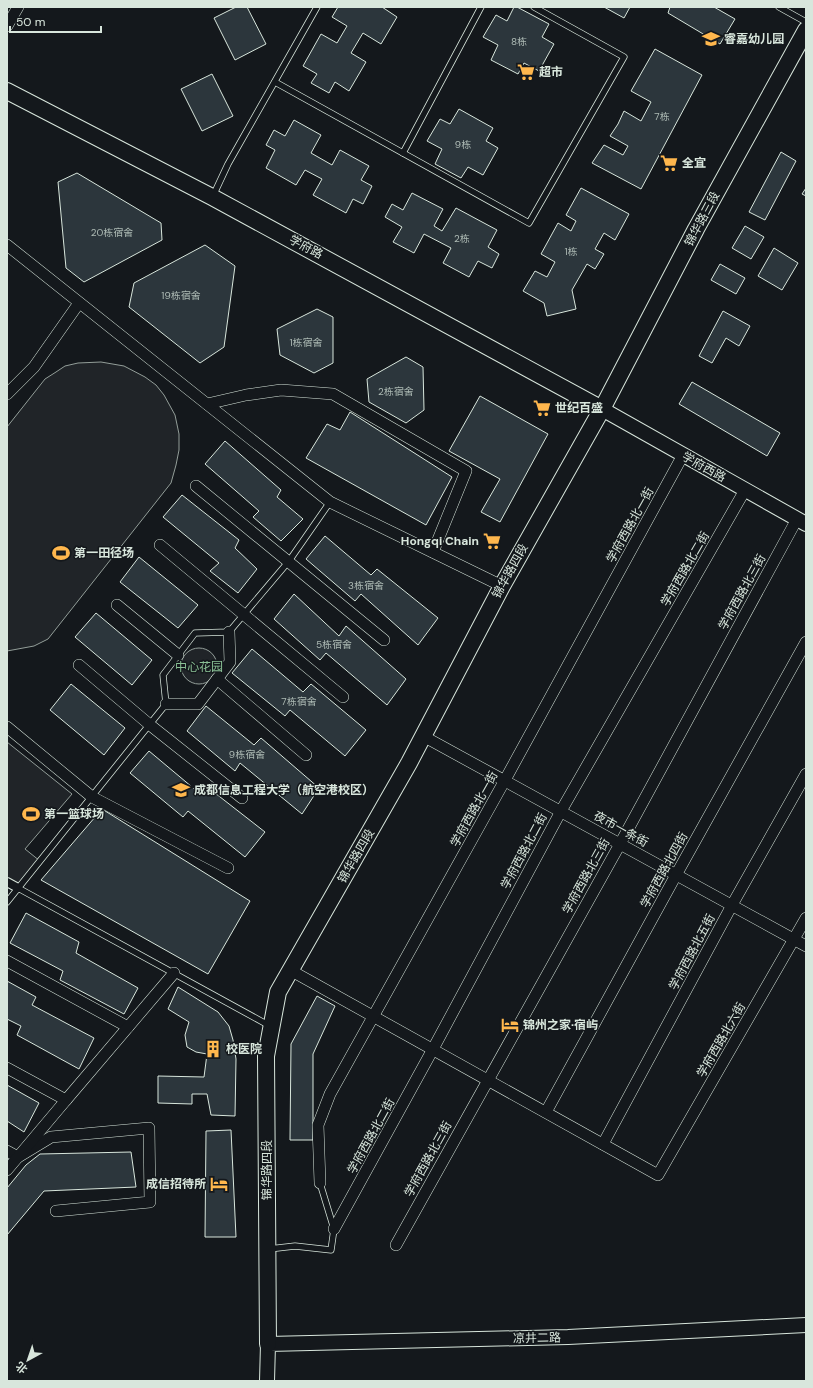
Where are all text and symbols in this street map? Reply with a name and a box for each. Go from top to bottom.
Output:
scale bar [10,8,101,34]
text: 50 m [16,14,45,30]
school or university icon: 睿嘉幼儿园 [701,29,721,49]
place label: 睿嘉幼儿园 [724,31,784,47]
house number: 8栋 [511,35,527,48]
supermarket icon: 超市 [516,62,536,82]
place label: 超市 [539,64,563,80]
house number: 7栋 [654,110,670,123]
house number: 9栋 [455,138,471,151]
supermarket icon: 全宜 [659,153,679,173]
place label: 全宜 [682,155,706,171]
street label: 锦华路三段 [681,189,723,249]
house number: 20栋宿舍 [91,226,133,239]
street label: 学府路 [286,231,326,263]
house number: 2栋 [454,232,470,245]
house number: 1栋 [564,245,578,258]
house number: 19栋宿舍 [161,289,201,302]
house number: 1栋宿舍 [289,336,323,349]
house number: 2栋宿舍 [378,385,414,398]
supermarket icon: 世纪百盛 [532,398,552,418]
place label: 世纪百盛 [555,400,603,416]
street label: 学府西路 [679,448,729,486]
street label: 学府西路北一街 [603,484,657,566]
street label: 学府西路北二街 [657,529,713,609]
supermarket icon: Hongqi Chain [482,531,502,551]
place label: Hongqi Chain [401,533,479,549]
street label: 锦华路四段 [488,541,532,601]
sports icon: 第一田径场 [51,543,71,563]
place label: 第一田径场 [74,545,134,561]
street label: 学府西路北三街 [715,551,769,633]
house number: 3栋宿舍 [348,579,384,592]
house number: 5栋宿舍 [316,638,352,651]
park label: 中心花园 [175,659,223,675]
house number: 7栋宿舍 [281,695,317,708]
house number: 9栋宿舍 [229,748,265,761]
street label: 学府西路北一街 [447,768,501,850]
school or university icon: 成都信息工程大学（航空港校区） [171,780,191,800]
place label: 成都信息工程大学（航空港校区） [194,782,374,798]
sports icon: 第一篮球场 [21,804,41,824]
place label: 第一篮球场 [44,806,104,822]
street label: 夜市一条街 [591,807,651,851]
street label: 学府西路北二街 [497,810,551,892]
street label: 锦华路四段 [334,826,378,886]
street label: 学府西路北四街 [637,829,691,911]
street label: 学府西路北三街 [559,835,613,917]
street label: 学府西路北五街 [665,911,719,993]
street label: 学府西路北六街 [693,1000,749,1080]
hotel icon: 锦州之家·宿屿 [500,1015,520,1035]
place label: 锦州之家·宿屿 [523,1017,598,1033]
building icon: 校医院 [203,1039,223,1059]
place label: 校医院 [226,1041,262,1057]
street label: 学府西路北二街 [344,1095,398,1177]
street label: 学府西路北三街 [401,1118,455,1200]
street label: 锦华路四段 [259,1140,275,1200]
hotel icon: 成信招待所 [209,1174,229,1194]
place label: 成信招待所 [146,1176,206,1192]
street label: 凉井二路 [513,1330,561,1346]
north arrow [8,1340,48,1380]
text: 北 [13,1359,30,1377]

